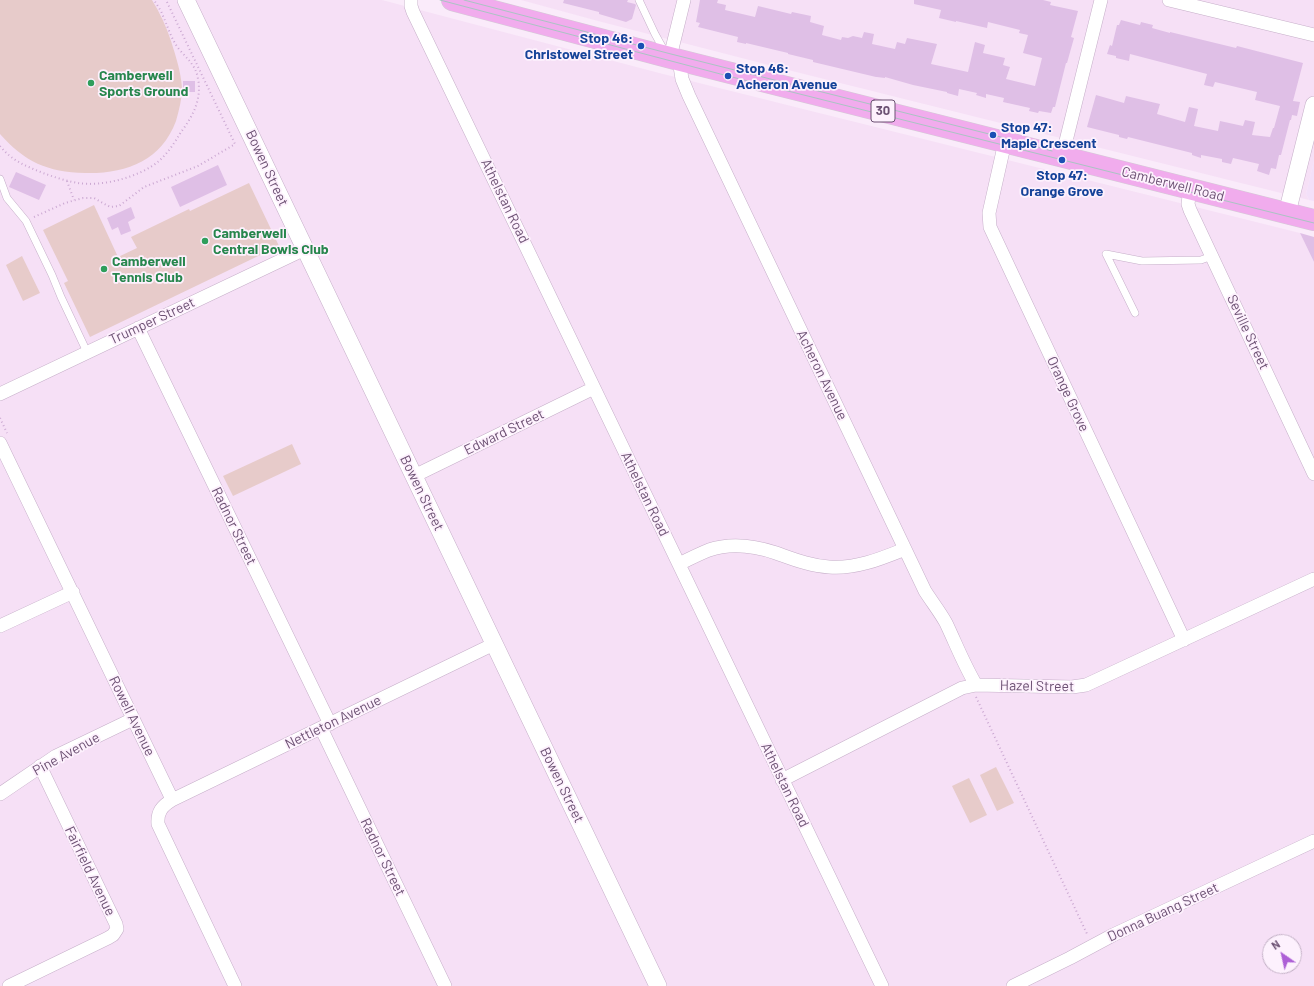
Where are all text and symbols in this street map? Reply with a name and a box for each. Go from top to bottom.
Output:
place label: Stop 46: Christowel Street [525,30,633,62]
marker: Stop 46: Christowel Street [636,41,646,51]
place label: Stop 46: Acheron Avenue [736,60,837,92]
place label: Camberwell Sports Ground [99,67,188,100]
marker: Stop 46: Acheron Avenue [723,71,733,81]
marker: Camberwell Sports Ground [86,78,96,88]
road number: 30 [871,100,895,122]
place label: Stop 47: Maple Crescent [1001,119,1097,152]
street label: Bowen Street [242,127,292,209]
marker: Stop 47: Maple Crescent [988,130,998,140]
marker: Stop 47: Orange Grove [1057,155,1067,165]
street label: Athelstan Road [477,156,533,246]
street label: Camberwell Road [1120,163,1226,205]
place label: Stop 47: Orange Grove [1021,167,1103,200]
place label: Camberwell Central Bowls Club [213,225,329,258]
marker: Camberwell Central Bowls Club [200,236,210,246]
place label: Camberwell Tennis Club [112,253,186,286]
marker: Camberwell Tennis Club [99,264,109,274]
street label: Seville Street [1223,292,1273,372]
street label: Trumper Street [106,294,198,348]
street label: Acheron Avenue [793,327,851,423]
street label: Orange Grove [1043,354,1093,434]
street label: Edward Street [461,405,547,459]
street label: Athelstan Road [617,449,673,539]
street label: Bowen Street [396,452,448,534]
street label: Radnor Street [208,484,260,568]
street label: Rowell Avenue [105,673,159,759]
street label: Hazel Street [1000,677,1074,695]
street label: Nettleton Avenue [282,691,384,753]
street label: Pine Avenue [30,729,102,779]
street label: Athelstan Road [757,740,813,830]
street label: Bowen Street [536,744,588,826]
street label: Radnor Street [357,815,409,899]
street label: Fairfield Avenue [61,823,119,919]
street label: Donna Buang Street [1105,879,1221,945]
north arrow [1262,934,1302,974]
text: N [1269,937,1282,952]

